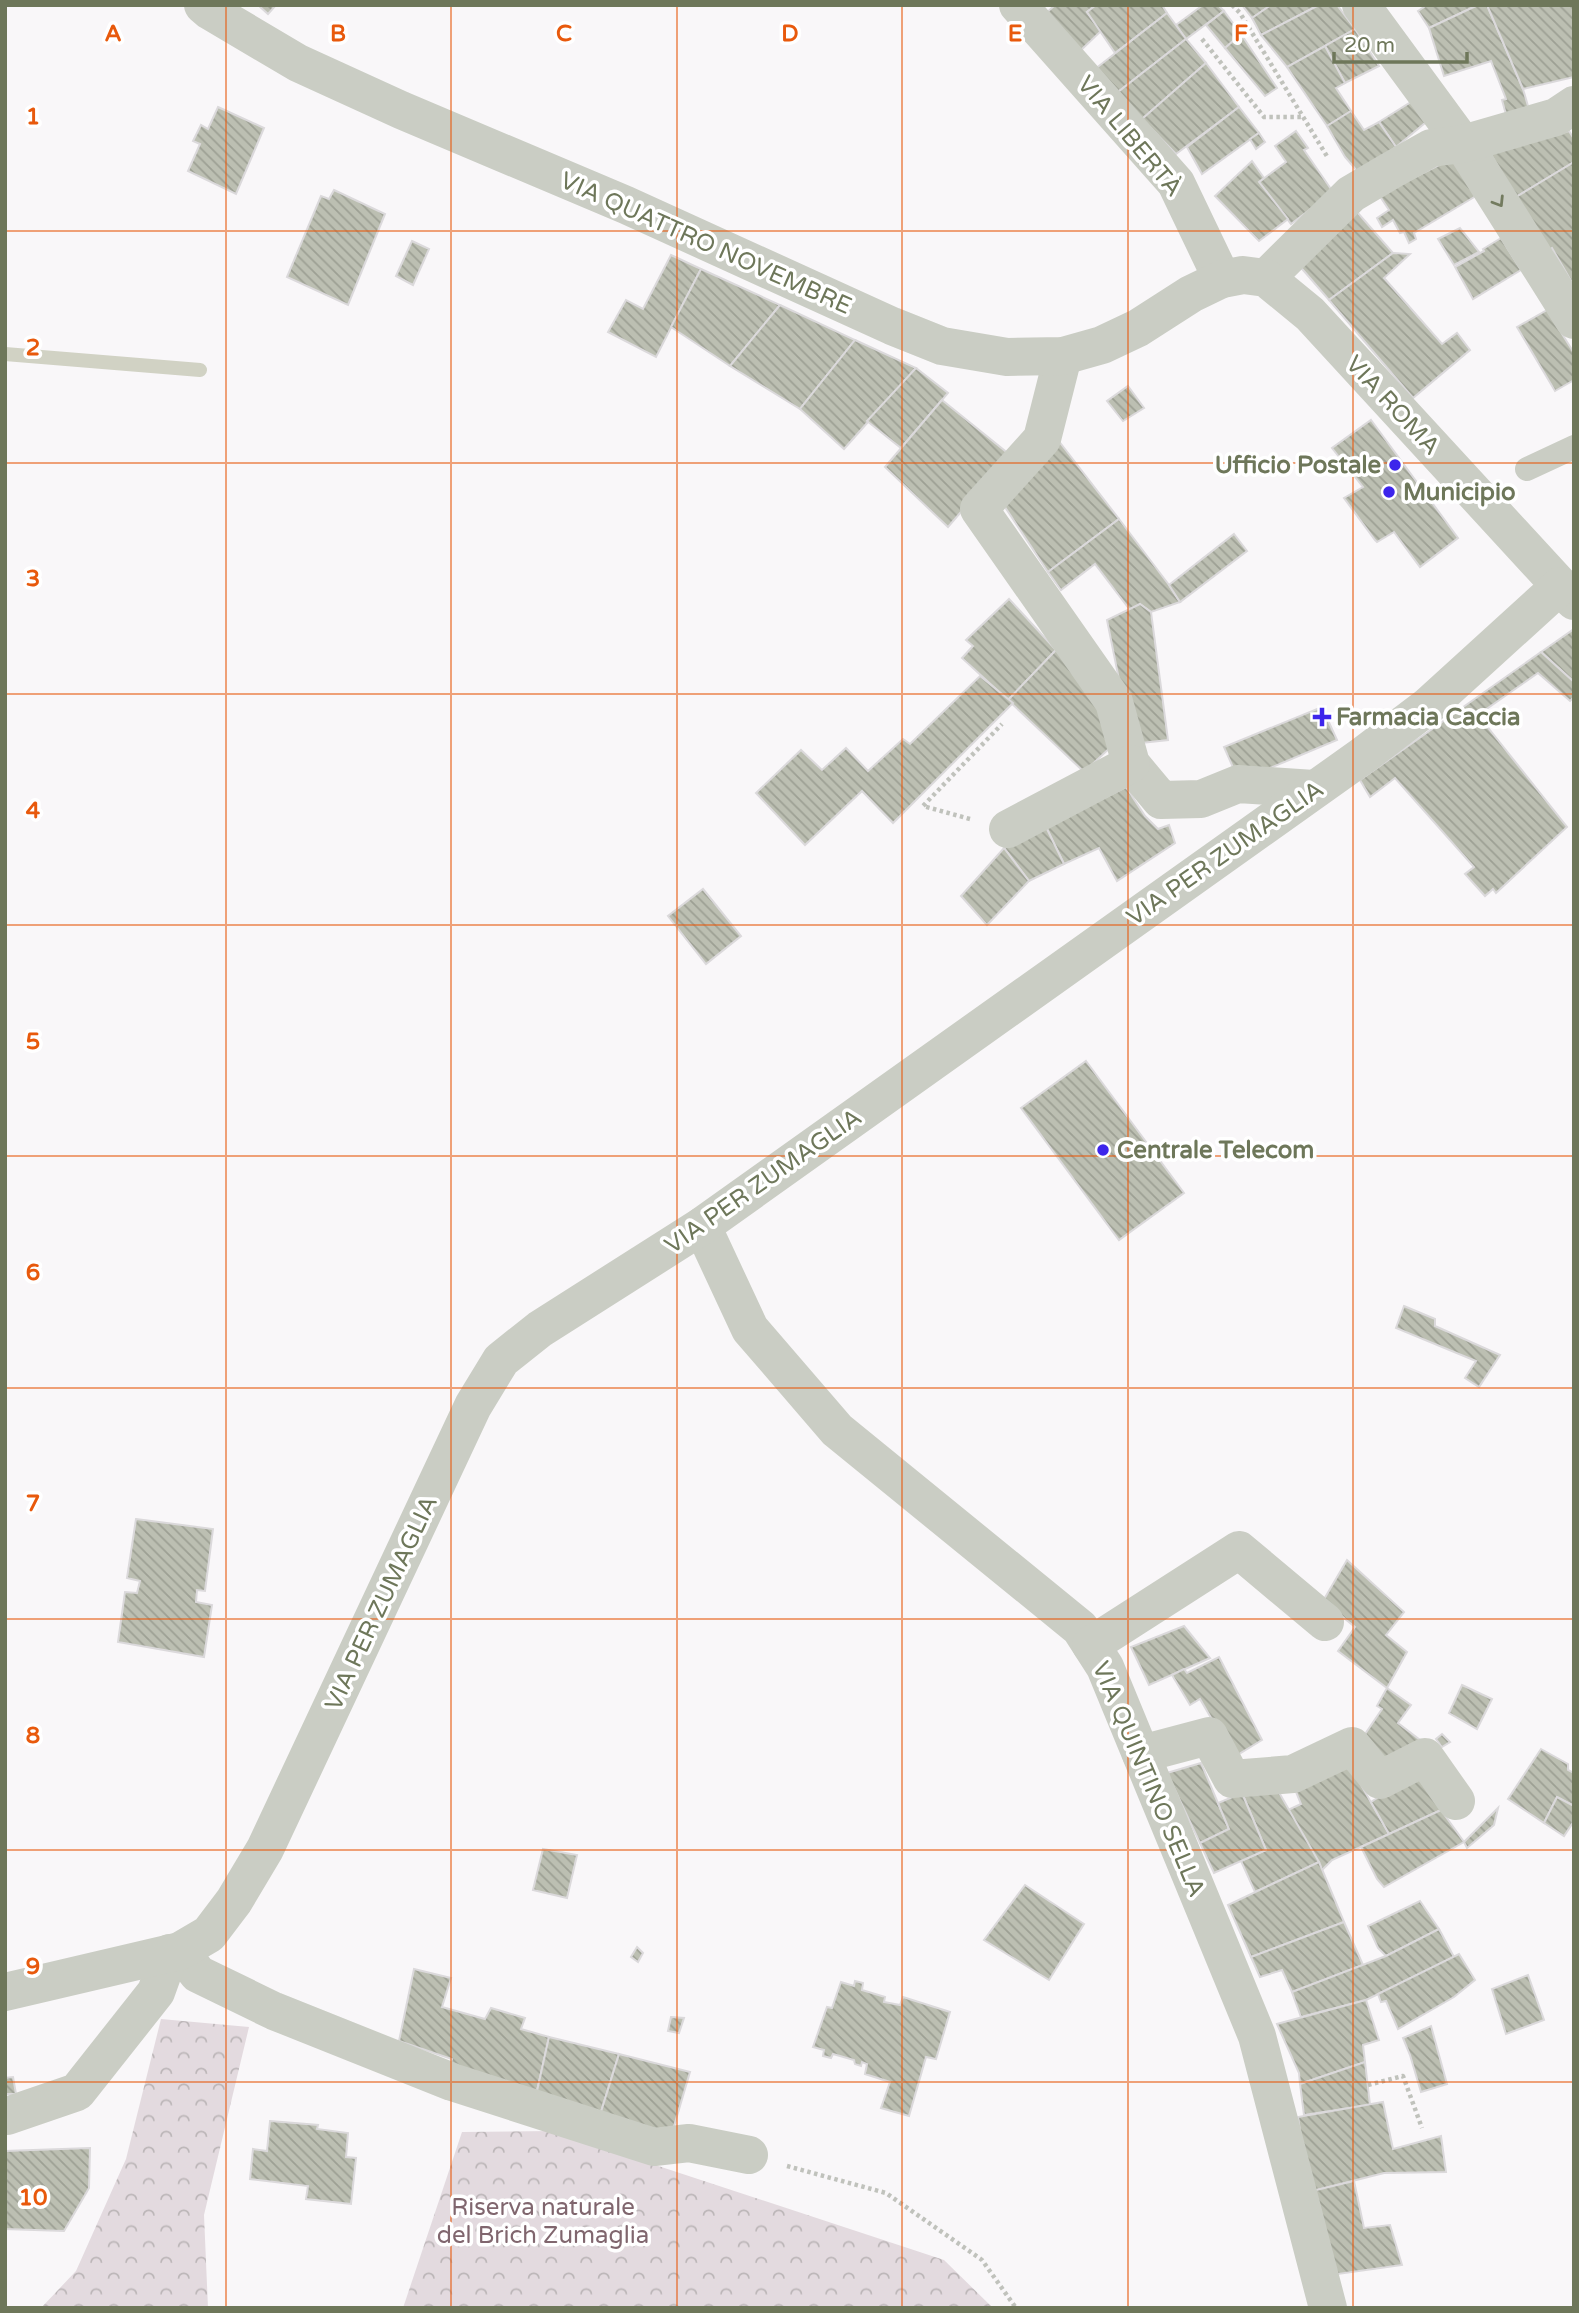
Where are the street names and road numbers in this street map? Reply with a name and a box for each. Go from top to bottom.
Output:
street label: VIA LIBERTÀ [1071,70,1189,202]
street label: VIA QUATTRO NOVEMBRE [556,166,856,321]
street label: VIA ROMA [1339,350,1446,461]
street label: VIA PER ZUMAGLIA [1121,775,1329,932]
street label: VIA PER ZUMAGLIA [659,1103,867,1260]
street label: VIA PER ZUMAGLIA [319,1491,444,1715]
street label: VIA QUINTINO SELLA [1086,1657,1211,1901]

